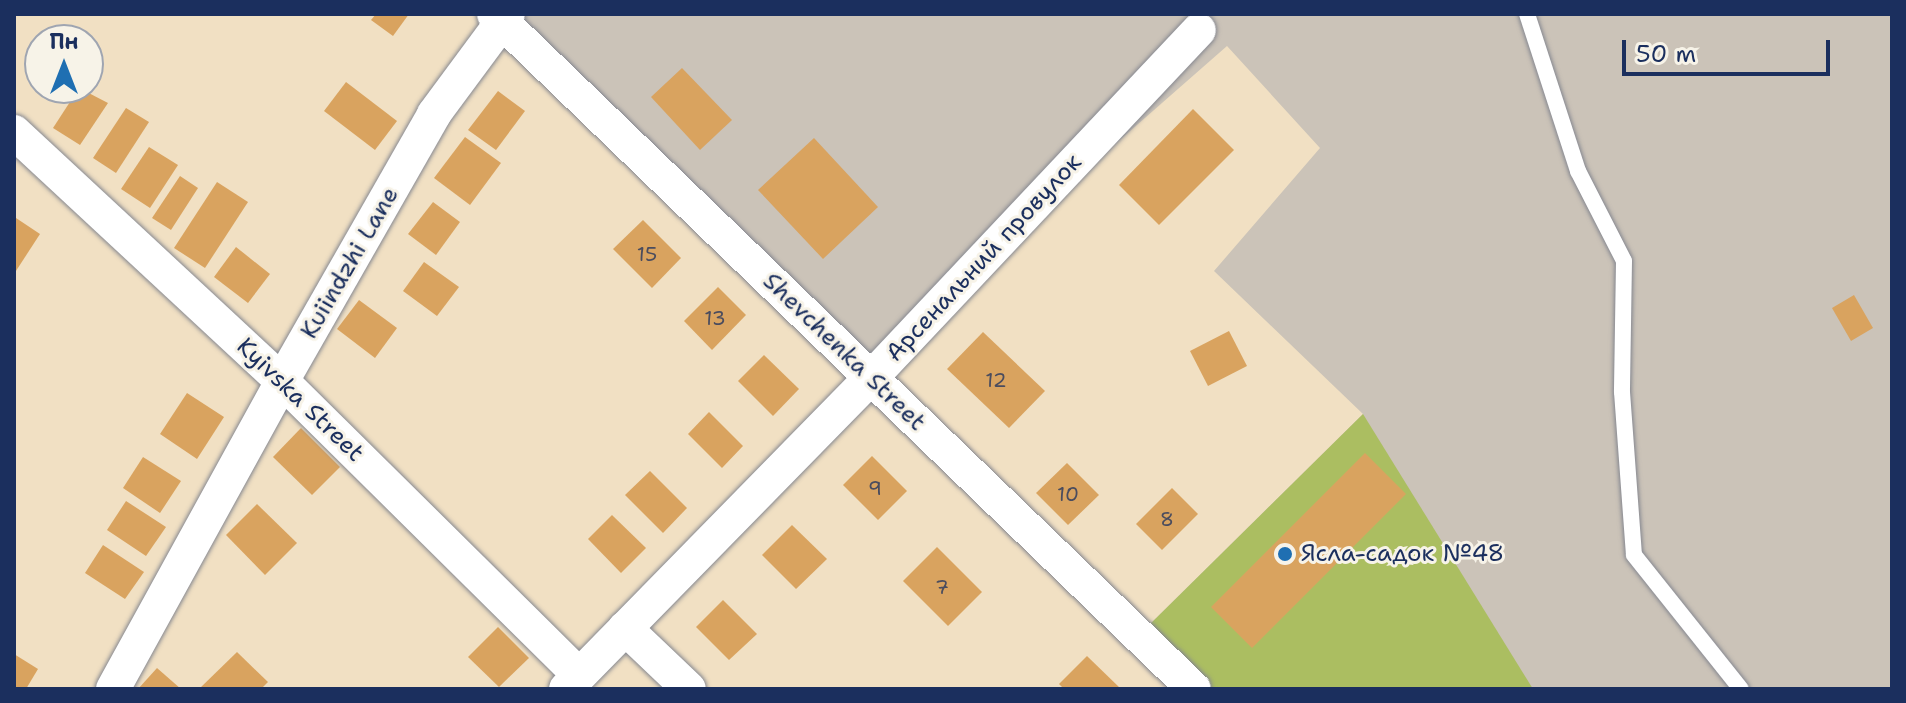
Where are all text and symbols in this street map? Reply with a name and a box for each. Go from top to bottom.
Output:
north arrow [24,24,104,104]
scale bar [1626,24,1834,74]
text: Пн [49,27,79,56]
text: 50 m [1636,38,1696,70]
street label: Арсенальний провулок [880,148,1088,368]
street label: Kuiindzhi Lane [295,182,405,344]
house number: 15 [637,242,657,266]
street label: Shevchenka Street [757,267,931,437]
house number: 13 [704,306,726,330]
street label: Kyivska Street [231,332,369,468]
house number: 12 [985,368,1007,392]
house number: 9 [868,476,882,500]
house number: 10 [1057,482,1079,506]
house number: 8 [1160,507,1174,531]
place label: Ясла-садок №48 [1301,540,1504,568]
marker: Ясла-садок №48 [1276,545,1294,563]
house number: 7 [935,575,949,599]

